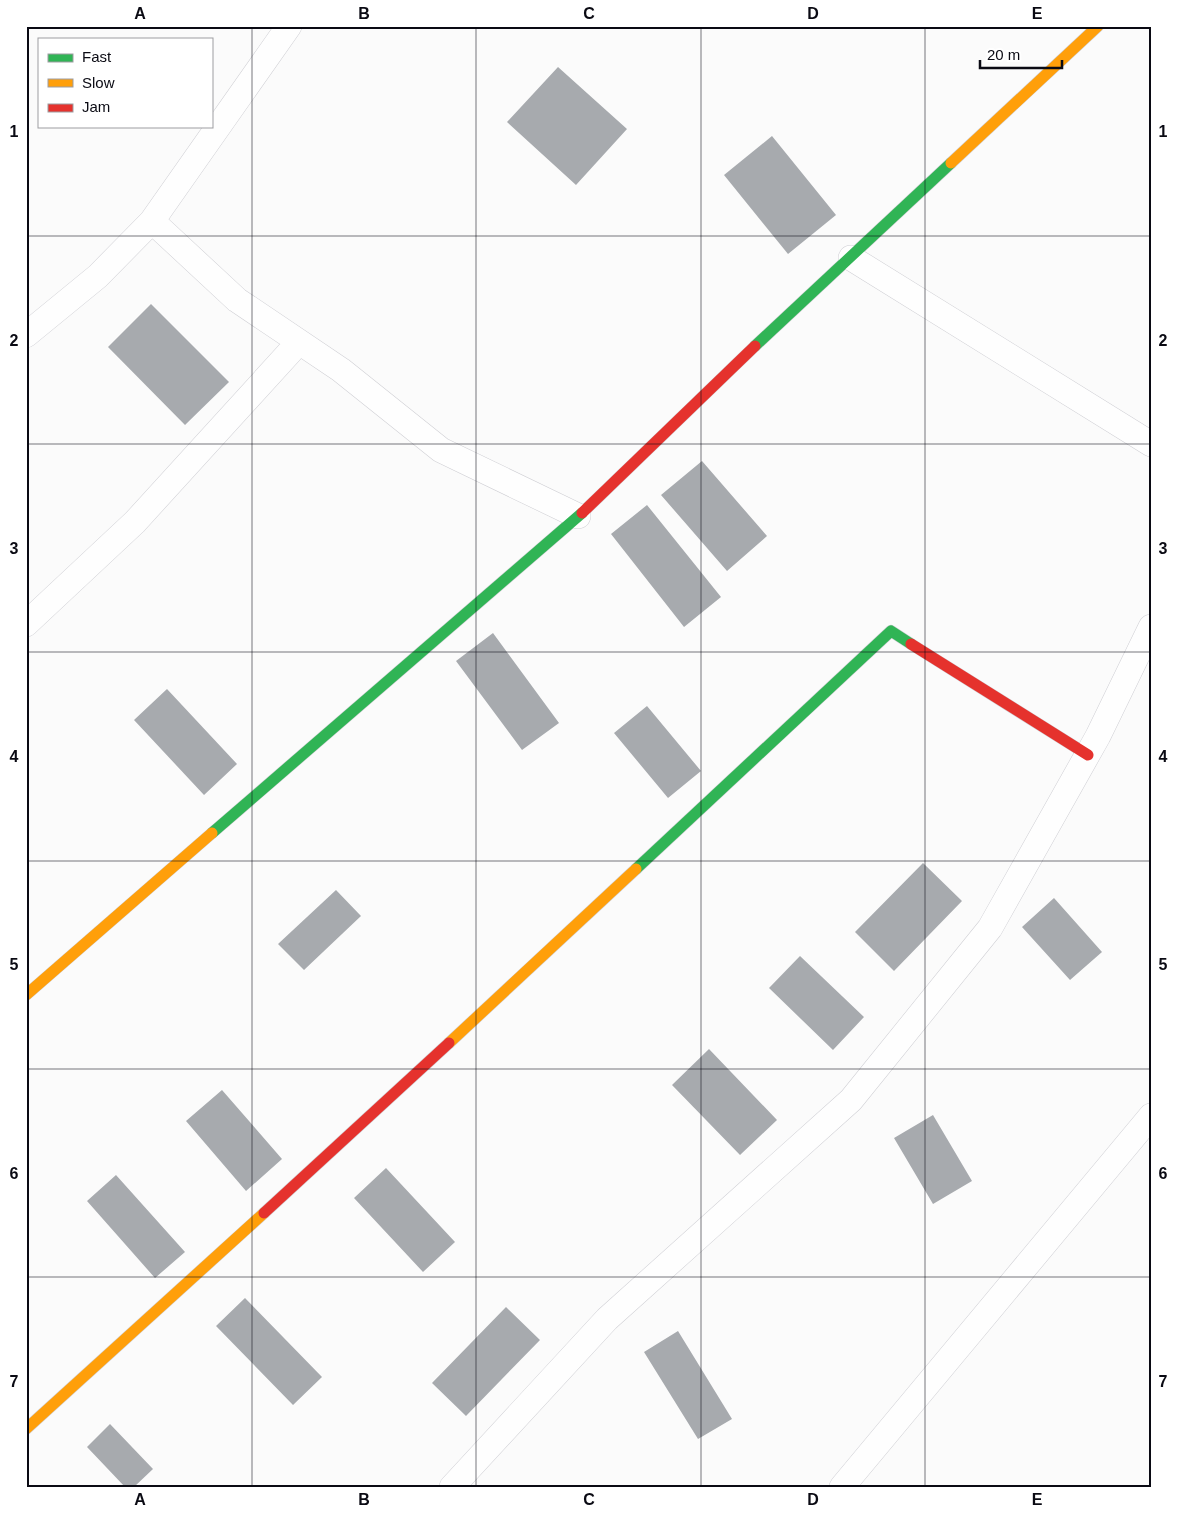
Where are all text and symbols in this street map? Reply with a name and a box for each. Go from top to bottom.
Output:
text: A [134,5,146,22]
text: B [358,5,370,22]
text: C [583,5,595,22]
text: D [807,5,819,22]
text: E [1032,5,1043,22]
legend [38,38,212,128]
scale bar [980,38,1062,70]
text: 20 m [987,46,1020,63]
text: Fast [82,48,112,65]
text: Slow [82,74,115,91]
text: Jam [82,98,110,115]
text: 1 [10,123,19,140]
text: 1 [1159,123,1168,140]
text: 2 [10,332,19,349]
text: 2 [1159,332,1168,349]
text: 3 [10,540,19,557]
text: 3 [1159,540,1168,557]
text: 4 [10,748,19,765]
text: 4 [1159,748,1168,765]
text: 5 [10,956,19,973]
text: 5 [1159,956,1168,973]
text: 6 [10,1165,19,1182]
text: 6 [1159,1165,1168,1182]
text: 7 [10,1373,19,1390]
text: 7 [1159,1373,1168,1390]
text: A [134,1491,146,1508]
text: B [358,1491,370,1508]
text: C [583,1491,595,1508]
text: D [807,1491,819,1508]
text: E [1032,1491,1043,1508]

